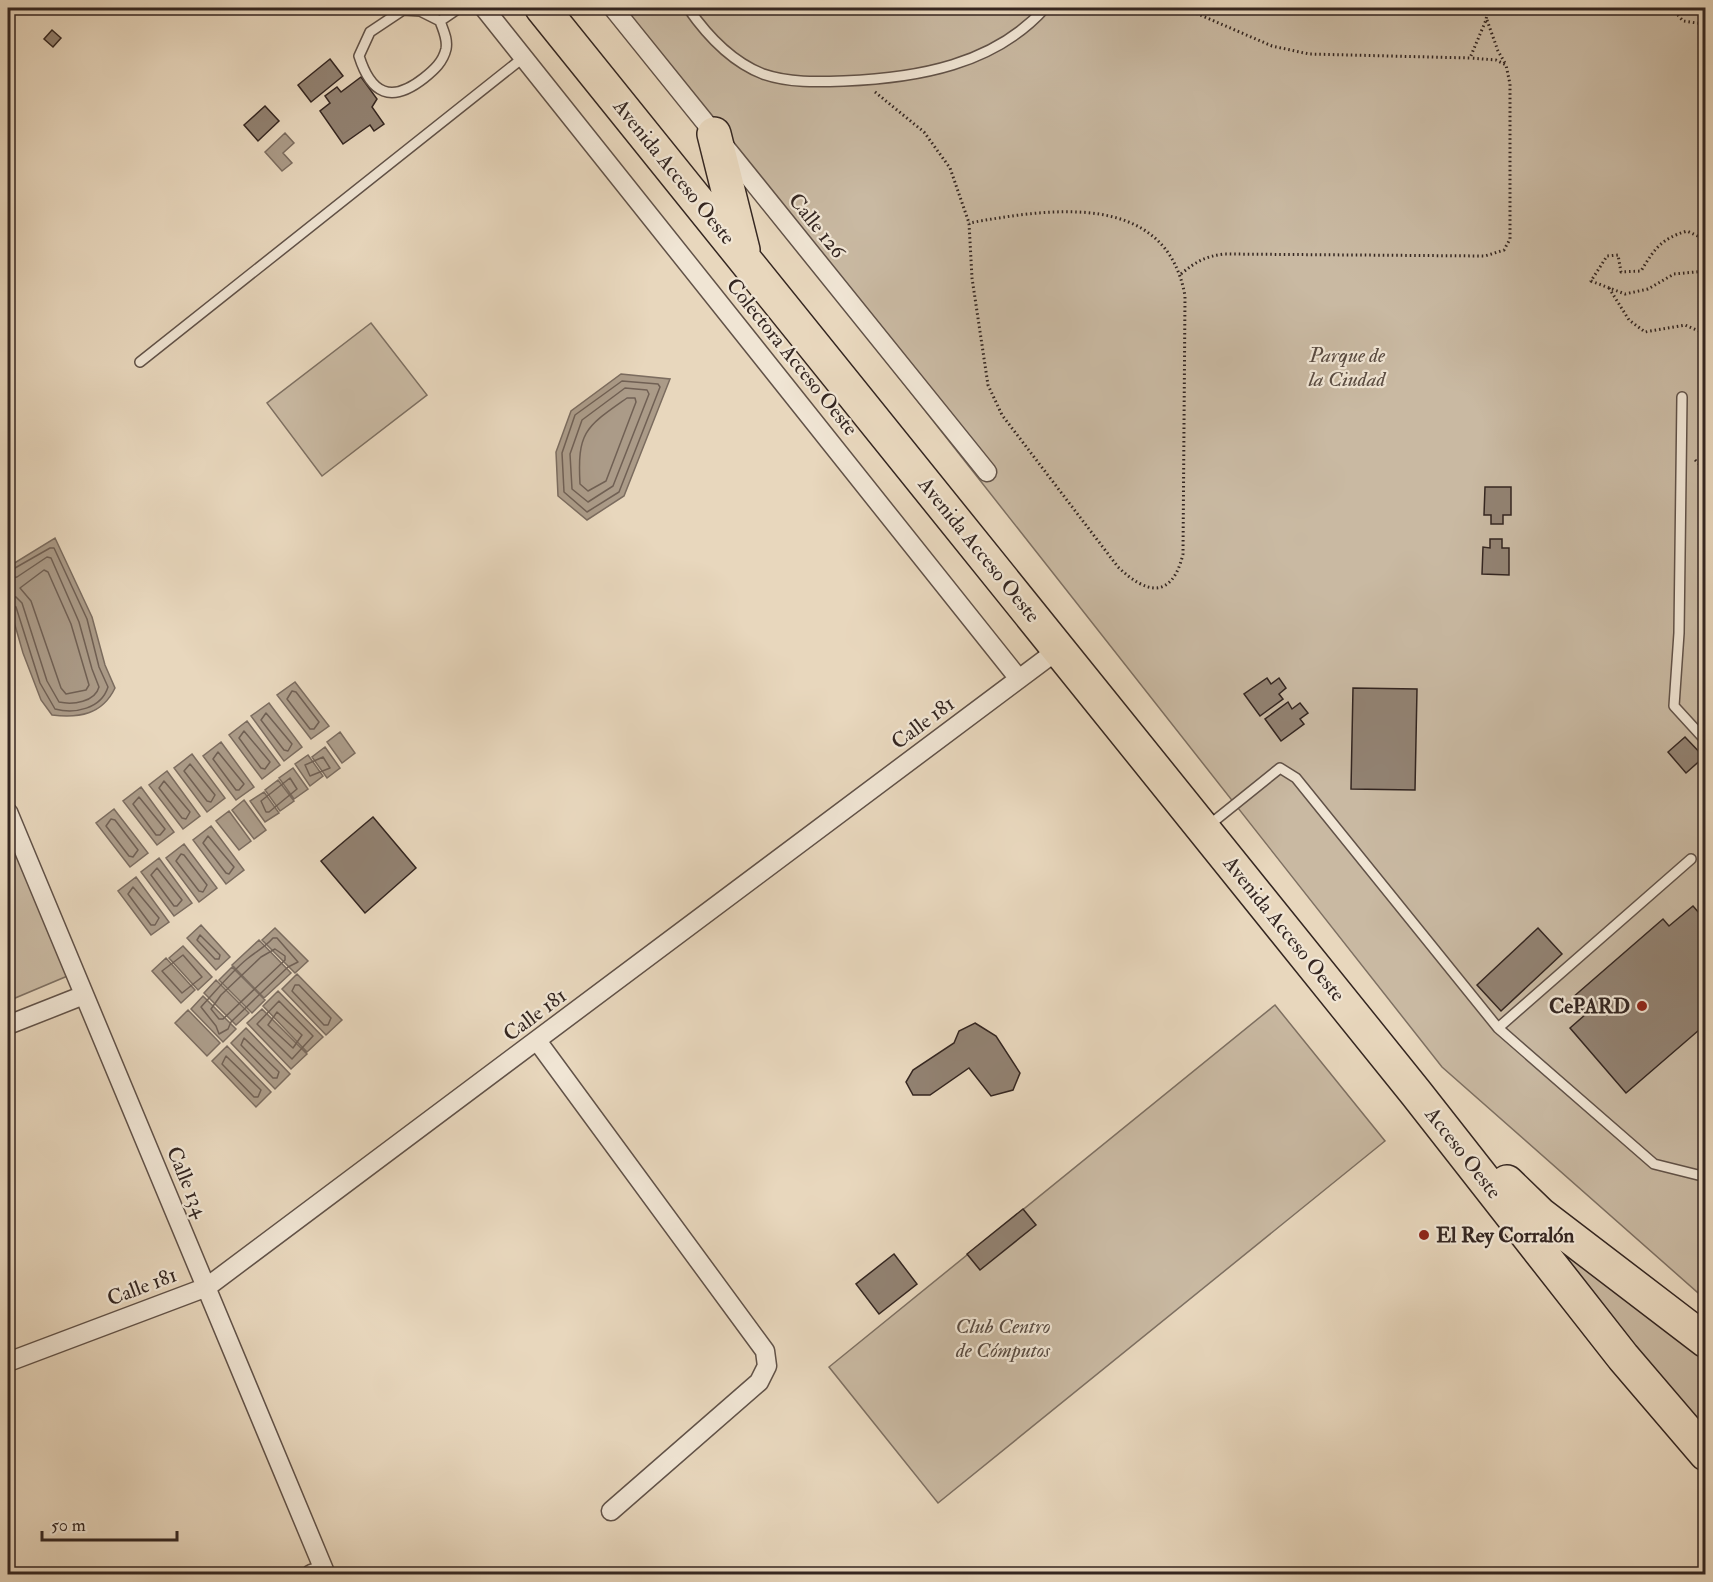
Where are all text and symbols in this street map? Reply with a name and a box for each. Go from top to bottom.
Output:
street label: Avenida Acceso Oeste [606,93,741,250]
street label: Calle 126 [782,188,852,265]
street label: Colectora Acceso Oeste [720,273,864,441]
park label: Parque de la Ciudad [1308,342,1386,393]
street label: Avenida Acceso Oeste [911,471,1046,628]
street label: Calle 181 [886,690,960,756]
street label: Avenida Acceso Oeste [1216,850,1351,1007]
street label: Calle 181 [498,982,572,1048]
place label: CePARD [1549,993,1630,1020]
marker: CePARD [1635,999,1649,1013]
street label: Acceso Oeste [1418,1101,1507,1205]
street label: Calle 134 [160,1142,215,1223]
place label: El Rey Corralón [1436,1222,1574,1249]
marker: El Rey Corralón [1417,1228,1431,1242]
street label: Calle 181 [103,1261,181,1313]
park label: Club Centro de Cómputos [955,1313,1051,1364]
scale bar [42,1504,177,1542]
text: 50 m [51,1514,86,1537]

